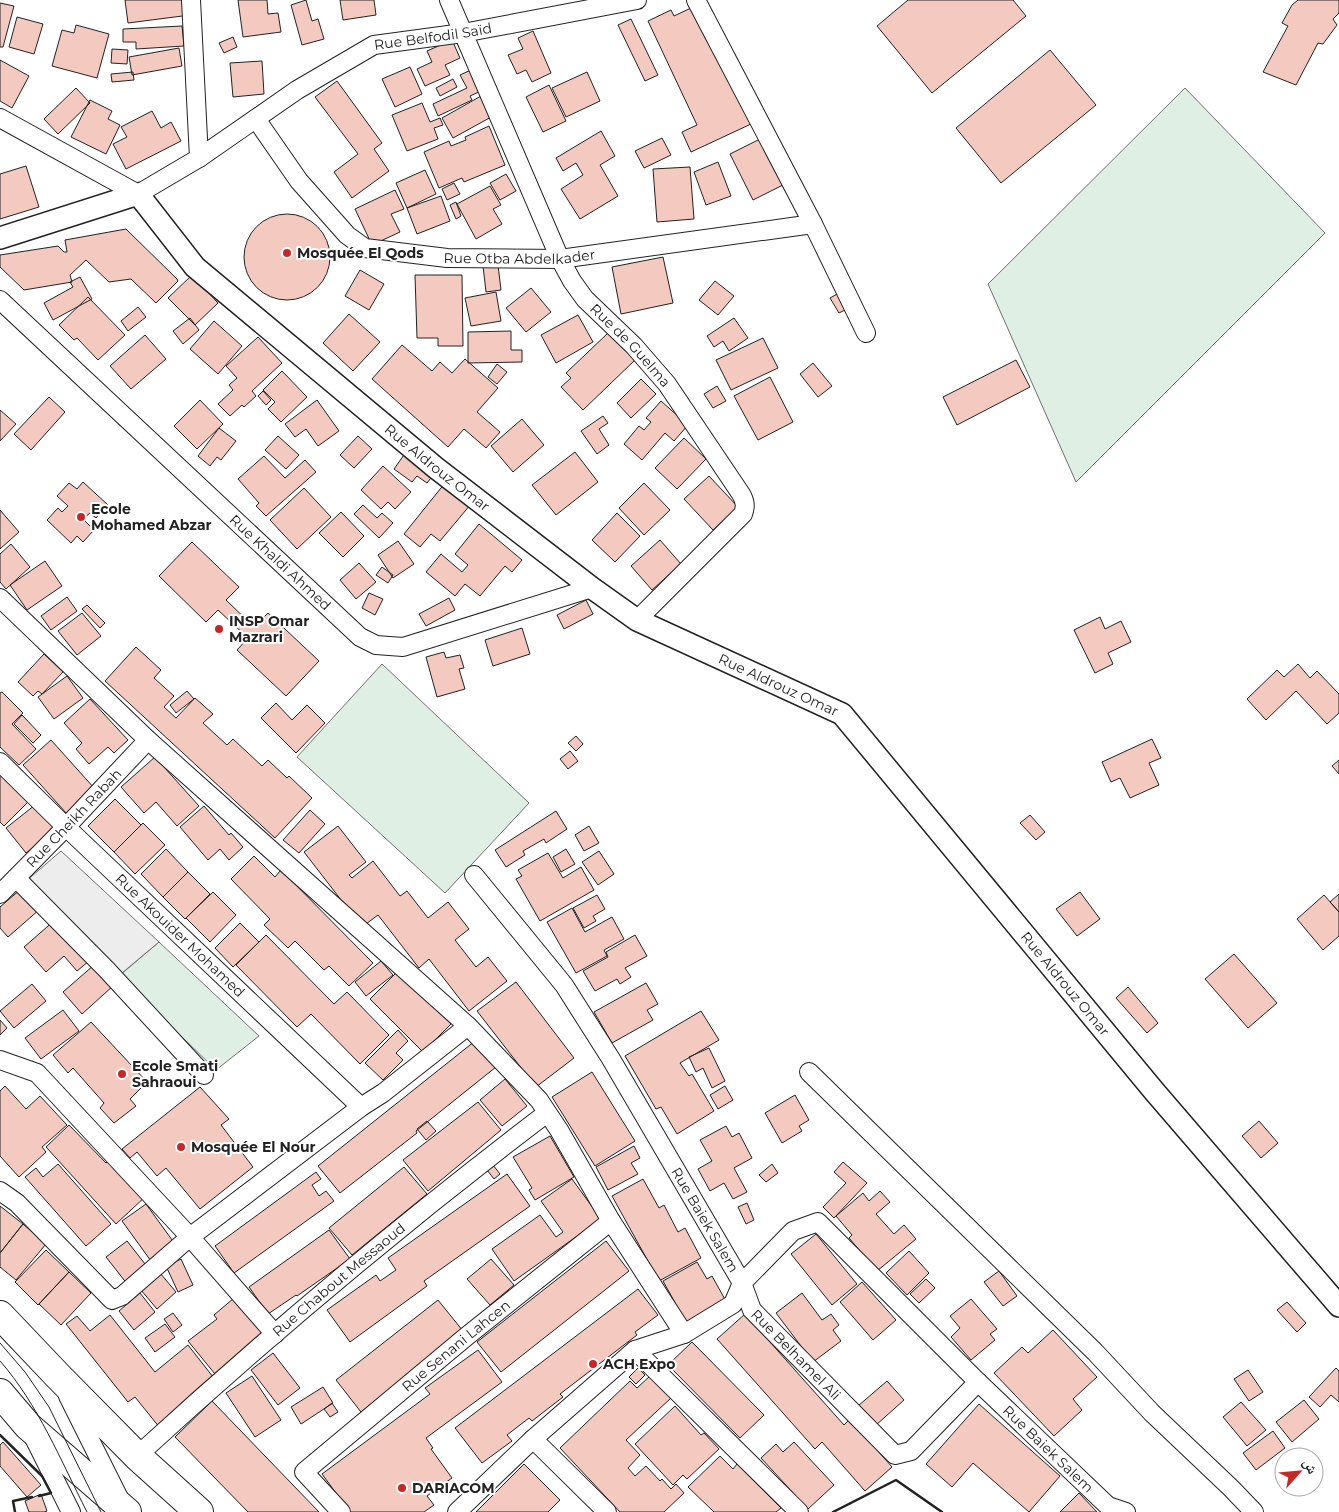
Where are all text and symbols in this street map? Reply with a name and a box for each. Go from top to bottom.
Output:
street label: Rue Belfodil Saïd [373,19,493,54]
place label: Mosquée El Qods [297,244,424,262]
street label: Rue Otba Abdelkader [443,245,597,268]
marker: Mosquée El Qods [281,247,293,259]
street label: Rue de Guelma [586,300,675,391]
street label: Rue Aldrouz Omar [381,420,494,515]
place label: Ecole Mohamed Abzar [91,500,212,534]
marker: Ecole Mohamed Abzar [75,511,87,523]
street label: Rue Khaldi Ahmed [226,511,335,614]
place label: INSP Omar Mazrari [229,612,309,646]
marker: INSP Omar Mazrari [213,623,225,635]
street label: Rue Aldrouz Omar [716,650,842,720]
street label: Rue Cheikh Rabah [22,765,125,871]
street label: Rue Akouider Mohamed [112,870,249,1001]
street label: Rue Aldrouz Omar [1017,928,1114,1040]
place label: Ecole Smati Sahraoui [132,1057,218,1091]
marker: Ecole Smati Sahraoui [116,1068,128,1080]
place label: Mosquée El Nour [191,1138,316,1156]
marker: Mosquée El Nour [175,1141,187,1153]
street label: Rue Baiek Salem [667,1164,743,1276]
street label: Rue Chabout Messaoud [269,1219,409,1341]
street label: Rue Senani Lahcen [398,1296,514,1396]
street label: Rue Belhamel Ali [747,1305,845,1404]
place label: ACH Expo [602,1355,675,1373]
marker: ACH Expo [587,1358,599,1370]
street label: Rue Baiek Salem [999,1401,1097,1496]
north arrow [1274,1447,1324,1497]
text: ش [1299,1455,1322,1477]
place label: DARIACOM [412,1479,495,1497]
marker: DARIACOM [396,1482,408,1494]

